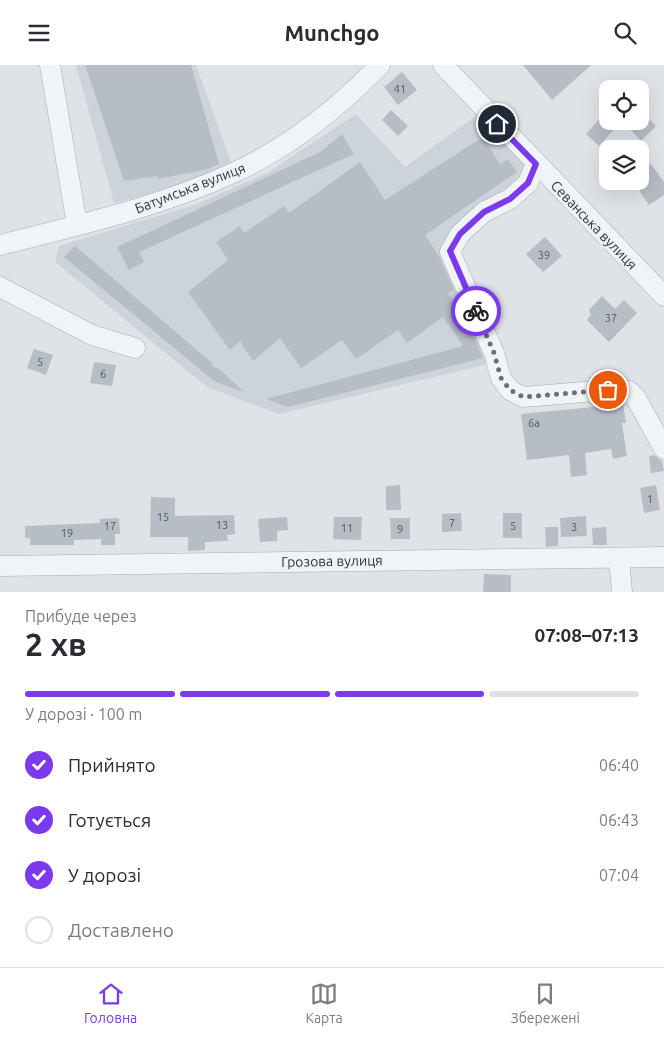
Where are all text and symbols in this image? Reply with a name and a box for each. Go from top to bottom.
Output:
icon: menu [25,19,53,47]
icon: search [611,19,639,47]
text: Munchgo [284,20,380,45]
map controls [599,80,649,190]
button: locate [599,80,649,130]
house number: 41 [394,83,406,95]
pin [476,103,518,145]
icon: home [483,110,511,138]
button: layers [599,140,649,190]
street label: Батумська вулиця [133,160,247,216]
street label: Севанська вулиця [548,177,640,273]
house number: 39 [538,249,550,261]
courier [451,286,501,336]
icon: bike [462,297,490,325]
house number: 37 [605,312,617,324]
house number: 5 [37,356,43,368]
house number: 6 [100,368,106,380]
pin [587,369,629,411]
icon: bag [594,376,622,404]
house number: 6а [528,417,540,429]
house number: 1 [647,493,653,505]
house number: 15 [157,511,169,523]
house number: 7 [449,517,455,529]
house number: 13 [216,519,228,531]
house number: 17 [104,520,116,532]
house number: 5 [510,520,516,532]
house number: 3 [571,521,577,533]
house number: 11 [341,522,353,534]
house number: 9 [397,523,403,535]
house number: 19 [61,527,73,539]
street label: Грозова вулиця [281,552,383,570]
text: Прибуде через [25,607,137,625]
text: 07:08–07:13 [534,624,639,646]
text: 2 хв [25,626,87,662]
text: У дорозі · 100 m [25,705,142,723]
icon: check [25,751,53,779]
text: Прийнято [68,754,156,776]
text: 06:40 [599,756,639,774]
icon: check [25,806,53,834]
text: Готується [68,809,151,831]
text: 06:43 [599,811,639,829]
icon: check [25,861,53,889]
text: У дорозі [68,864,141,886]
text: 07:04 [599,866,639,884]
text: Доставлено [68,919,174,941]
tab: Головна [84,980,137,1026]
tab: Карта [305,980,343,1026]
tab: Збережені [511,980,580,1026]

